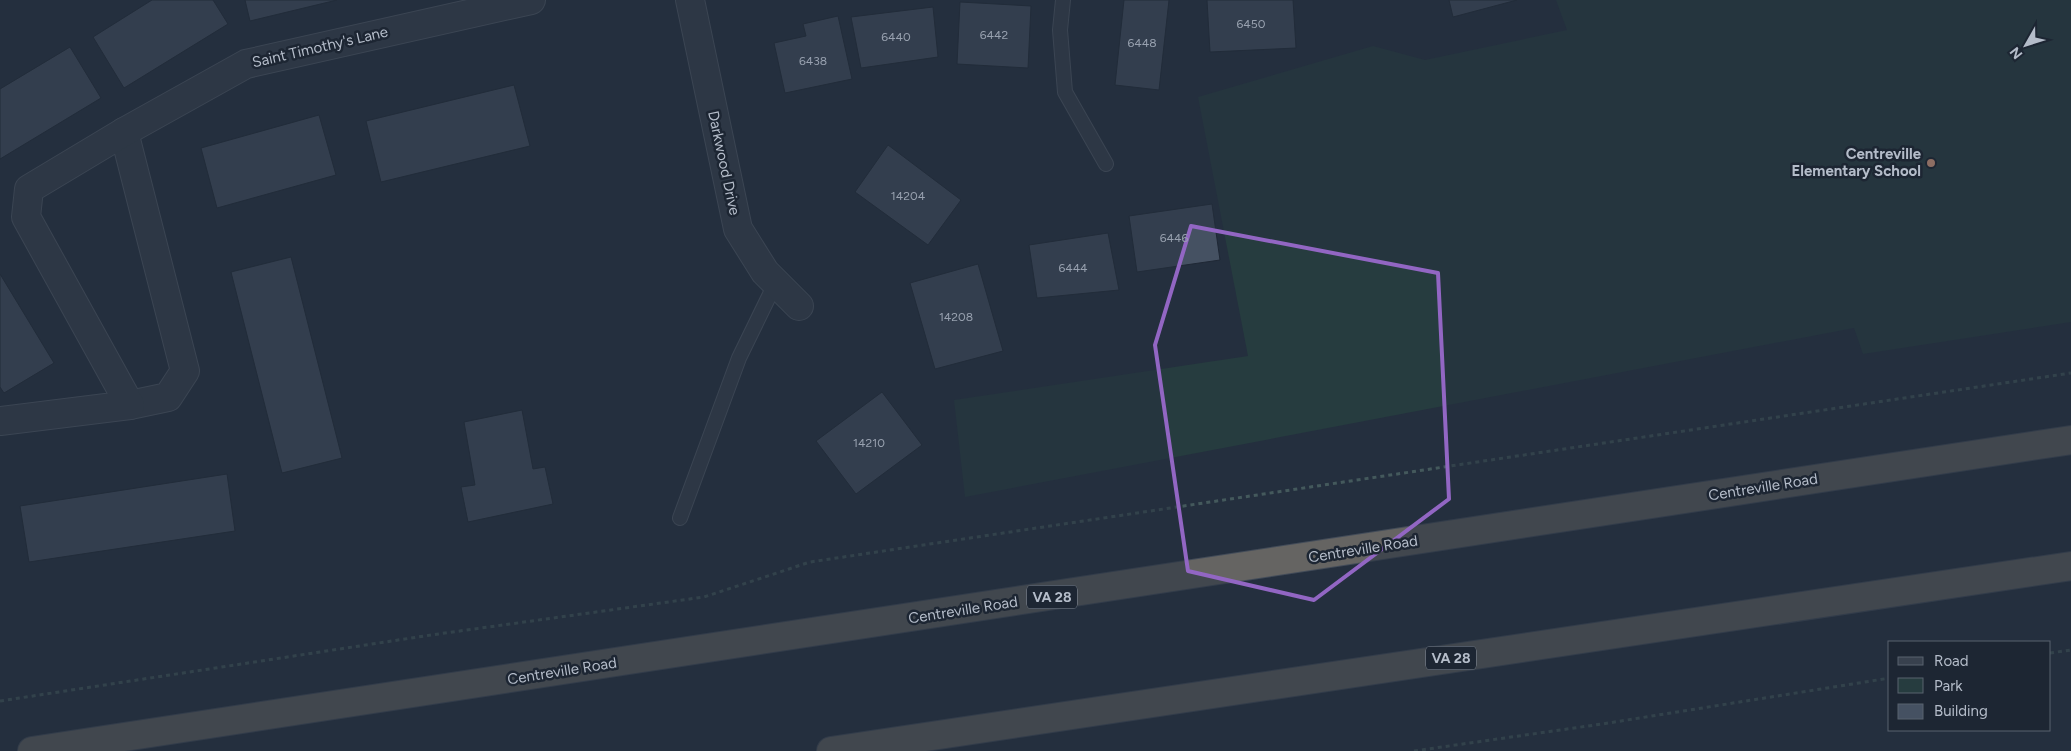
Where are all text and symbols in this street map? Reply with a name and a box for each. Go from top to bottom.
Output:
house number: 6450 [1237,17,1266,31]
north arrow [2001,20,2051,70]
street label: Saint Timothy's Lane [250,23,390,71]
house number: 6442 [980,28,1008,42]
house number: 6440 [881,30,911,44]
house number: 6448 [1127,36,1157,50]
text: N [2006,43,2026,62]
house number: 6438 [799,54,827,68]
street label: Darkwood Drive [704,109,744,217]
place label: Centreville Elementary School [1792,145,1922,180]
marker: Centreville Elementary School [1925,157,1937,169]
house number: 14204 [891,189,926,203]
house number: 6446 [1160,231,1188,245]
house number: 6444 [1058,261,1088,275]
house number: 14208 [939,310,973,324]
house number: 14210 [853,436,885,450]
street label: Centreville Road [1707,469,1819,505]
street label: Centreville Road [1307,531,1419,567]
road number: VA 28 [1027,586,1077,608]
street label: Centreville Road [907,592,1019,628]
legend [1888,641,2051,731]
road number: VA 28 [1426,646,1476,670]
text: Road [1934,652,1969,670]
street label: Centreville Road [506,653,618,689]
text: Park [1934,677,1963,695]
text: Building [1934,702,1988,720]

